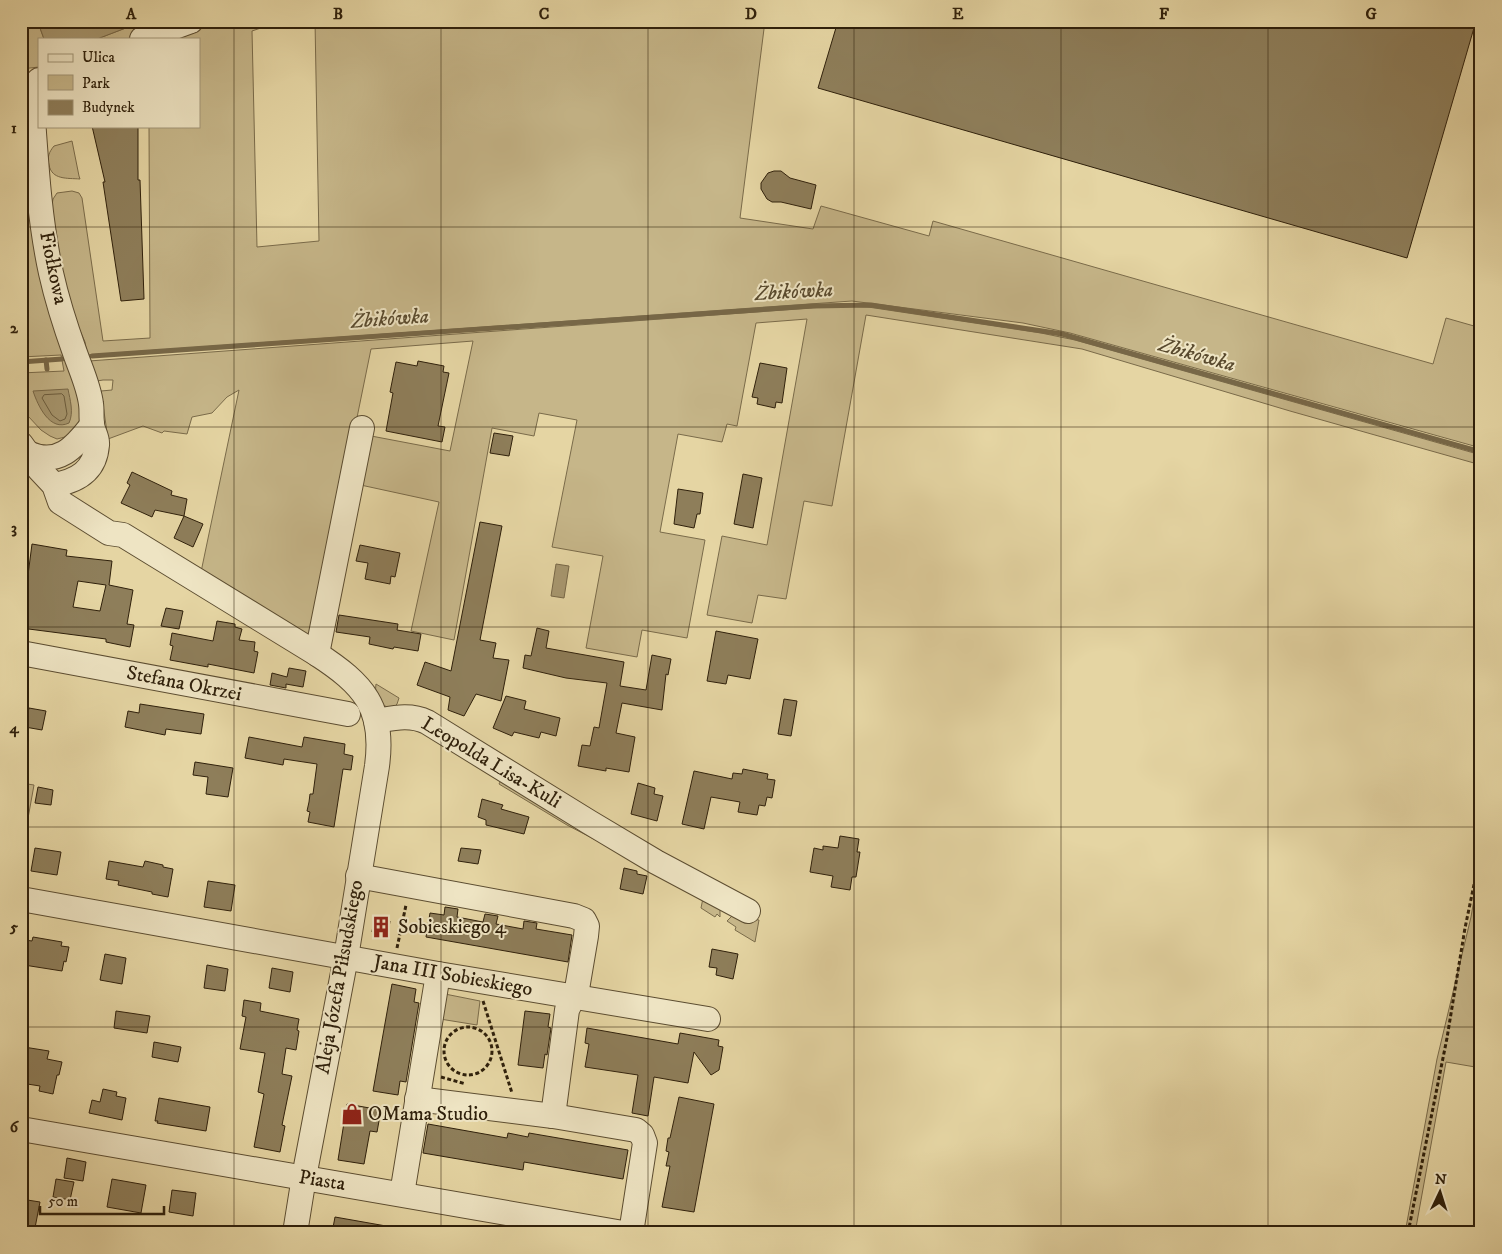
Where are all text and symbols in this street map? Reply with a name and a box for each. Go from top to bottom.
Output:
text: A [125,4,137,24]
text: B [333,4,343,24]
text: C [539,4,549,24]
text: D [745,4,757,24]
text: E [952,4,964,24]
text: F [1159,4,1169,24]
text: G [1365,4,1377,24]
legend [38,38,200,128]
text: Ulica [82,48,115,67]
text: Park [82,74,111,93]
text: Budynek [82,98,135,117]
text: 1 [11,118,17,138]
street label: Fiołkowa [33,229,73,307]
water label: Żbikówka [753,276,834,307]
water label: Żbikówka [349,302,430,335]
text: 2 [10,318,19,338]
water label: Żbikówka [1155,330,1238,378]
text: 3 [11,518,17,538]
street label: Stefana Okrzei [124,661,244,707]
street label: Leopolda Lisa-Kuli [417,711,565,815]
text: 4 [8,718,19,738]
street label: Aleja Józefa Piłsudskiego [311,878,369,1076]
building icon: Sobieskiego 4 [368,914,394,940]
place label: Sobieskiego 4 [398,915,507,940]
text: 5 [9,917,18,937]
street label: Jana III Sobieskiego [370,949,534,1002]
shop icon: OMama Studio [339,1101,365,1127]
place label: OMama Studio [368,1102,488,1127]
text: 6 [10,1117,20,1137]
street label: Piasta [297,1165,348,1197]
north arrow [1414,1166,1464,1216]
text: N [1434,1171,1448,1189]
scale bar [40,1184,164,1216]
text: 50 m [48,1192,78,1211]

